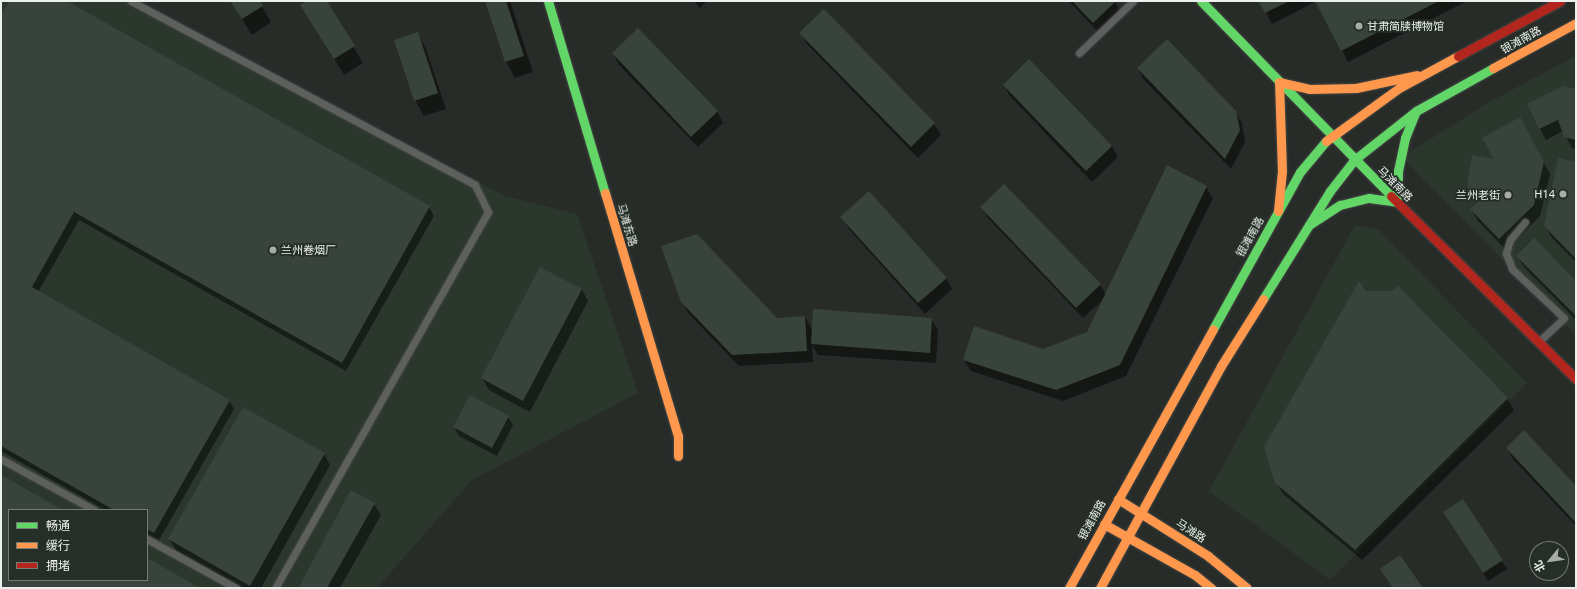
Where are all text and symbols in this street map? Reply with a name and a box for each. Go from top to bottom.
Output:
place label: 甘肃简牍博物馆 [1367,19,1444,33]
marker: 甘肃简牍博物馆 [1354,21,1364,31]
street label: 银滩南路 [1499,24,1543,56]
street label: 马滩南路 [1375,164,1415,204]
place label: H14 [1534,187,1555,201]
place label: 兰州老街 [1456,188,1500,202]
marker: H14 [1558,189,1568,199]
marker: 兰州老街 [1503,190,1513,200]
street label: 马滩东路 [614,202,640,248]
street label: 银滩南路 [1234,215,1266,259]
place label: 兰州卷烟厂 [281,243,336,257]
marker: 兰州卷烟厂 [268,245,278,255]
street label: 银滩南路 [1076,498,1108,542]
legend [8,509,148,581]
street label: 马滩路 [1174,516,1208,546]
text: 畅通 [46,517,70,534]
text: 缓行 [46,537,70,554]
north arrow [1529,541,1569,581]
text: 拥堵 [46,557,70,574]
text: 北 [1530,558,1548,575]

